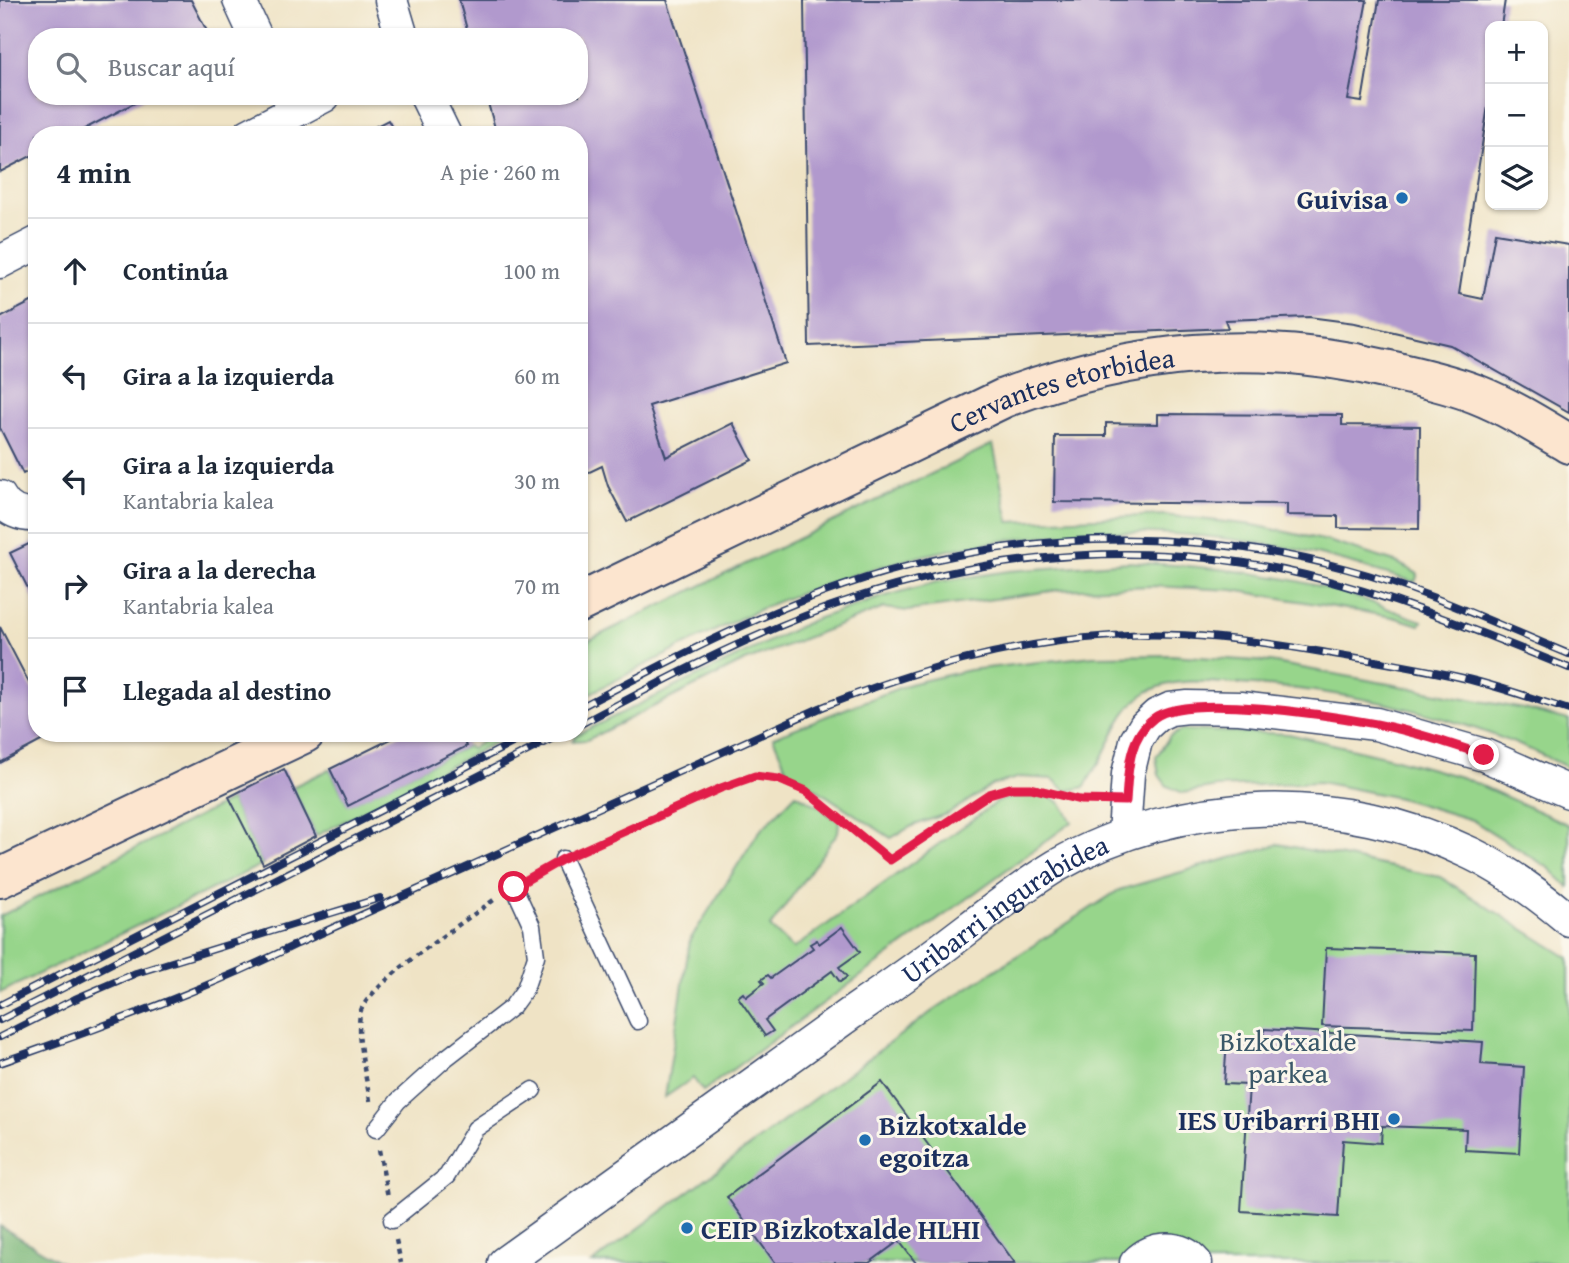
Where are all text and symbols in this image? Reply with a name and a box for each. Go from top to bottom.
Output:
map controls [1485,21,1548,210]
button: + [1485,21,1548,84]
search box [28,28,588,105]
text: Buscar aquí [108,47,235,86]
icon: search [52,48,90,86]
button: − [1485,84,1548,147]
button: layers [1485,147,1548,210]
text: 4 min [56,150,131,194]
text: A pie · 260 m [440,155,560,188]
place label: Guivisa [1297,178,1389,219]
marker: Guivisa [1394,190,1410,206]
text: Continúa [123,251,228,290]
icon: ahead [56,252,94,290]
text: 100 m [503,254,560,287]
street label: Cervantes etorbidea [942,335,1177,442]
text: Gira a la izquierda [123,356,334,395]
icon: left [56,357,94,395]
text: 60 m [514,359,560,392]
text: Gira a la izquierda [123,445,334,484]
icon: left [56,462,94,500]
text: 30 m [514,464,560,497]
text: Kantabria kalea [123,484,274,517]
text: Gira a la derecha [123,550,316,589]
icon: right [56,567,94,605]
text: 70 m [514,569,560,602]
text: Kantabria kalea [123,589,274,622]
text: Llegada al destino [123,671,331,710]
icon: arrive [56,672,94,710]
route end [1468,739,1499,770]
street label: Uribarri ingurabidea [892,823,1115,993]
route start [498,871,529,902]
park label: Bizkotxalde parkea [1219,1020,1357,1093]
place label: IES Uribarri BHI [1178,1099,1380,1140]
place label: Bizkotxalde egoitza [879,1104,1027,1177]
marker: IES Uribarri BHI [1386,1111,1402,1127]
marker: Bizkotxalde egoitza [857,1132,873,1148]
place label: CEIP Bizkotxalde HLHI [701,1208,980,1249]
marker: CEIP Bizkotxalde HLHI [679,1220,695,1236]

